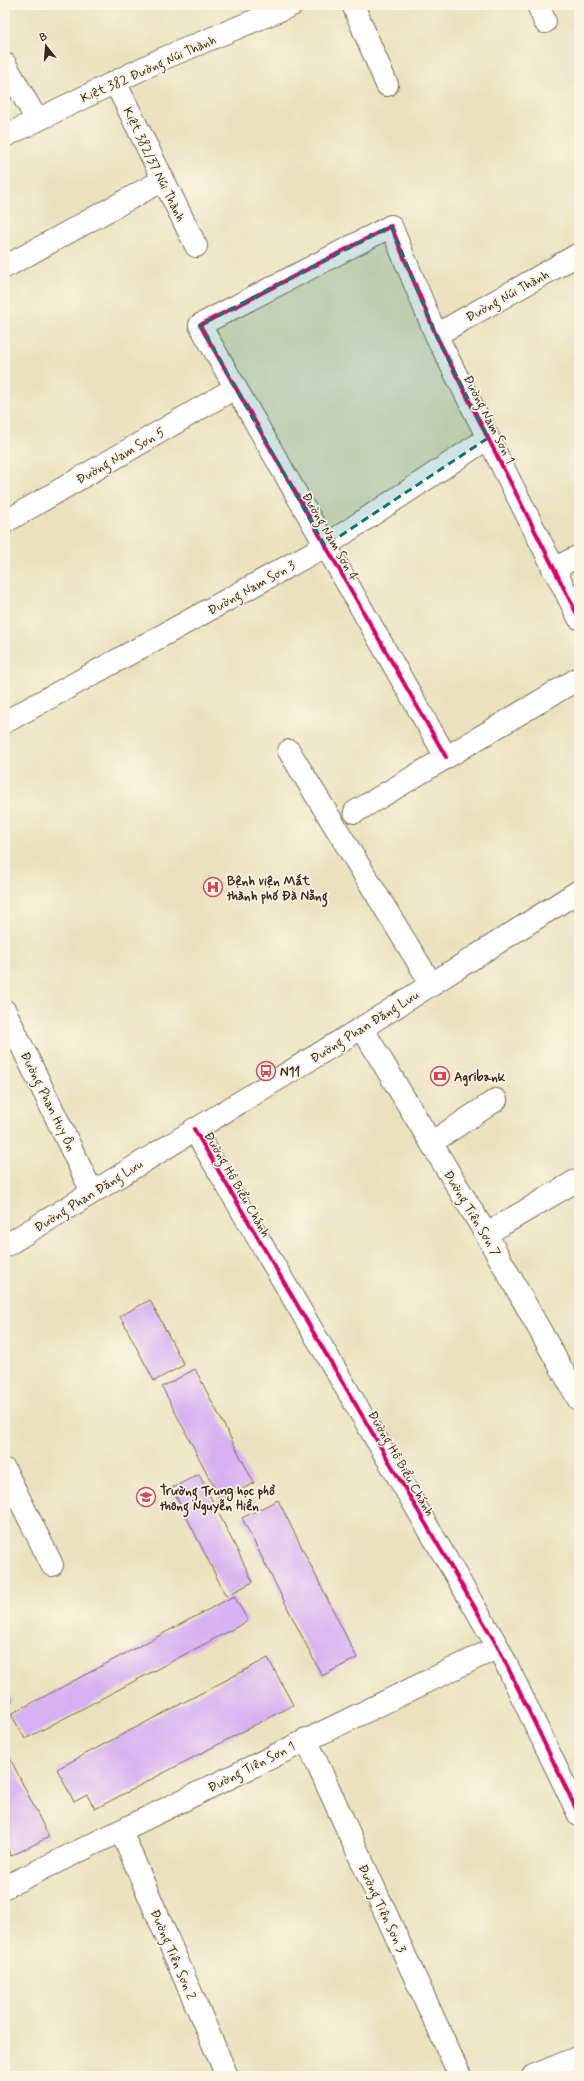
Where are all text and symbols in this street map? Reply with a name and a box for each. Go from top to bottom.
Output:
north arrow [26,26,66,66]
text: B [38,30,49,45]
street label: Kiệt 382 Đường Núi Thành [78,32,220,109]
street label: Kiệt 382/37 Núi Thành [118,104,189,225]
street label: Đường Núi Thành [463,266,554,328]
street label: Đường Nam Sơn 1 [457,372,518,468]
street label: Đường Nam Sơn 5 [73,424,169,490]
street label: Đường Nam Sơn 4 [296,489,362,585]
street label: Đường Nam Sơn 3 [205,557,300,621]
place label: Bệnh viện Mắt thành phố Đà Nẵng [226,873,328,908]
hospital icon: Bệnh viện Mắt thành phố Đà Nẵng [202,876,224,898]
street label: Đường Phan Đăng Lưu [307,987,423,1069]
street label: Đường Phan Huy Ôn [14,1049,79,1155]
bus stop icon: N11 [255,1060,277,1082]
place label: N11 [280,1064,300,1081]
bank icon: Agribank [429,1065,451,1087]
place label: Agribank [454,1069,506,1087]
street label: Đường Hồ Biểu Chánh [198,1129,274,1242]
street label: Đường Phan Đăng Lưu [31,1156,147,1238]
street label: Đường Tiên Sơn 7 [437,1167,504,1261]
street label: Đường Hồ Biểu Chánh [362,1408,438,1521]
place label: Trường Trung học phổ thông Nguyễn Hiền [159,1483,275,1518]
school or university icon: Trường Trung học phổ thông Nguyễn Hiền [135,1486,157,1508]
street label: Đường Tiên Sơn 1 [205,1738,299,1798]
street label: Đường Tiên Sơn 3 [352,1862,410,1957]
street label: Đường Tiên Sơn 2 [144,1907,200,2004]

